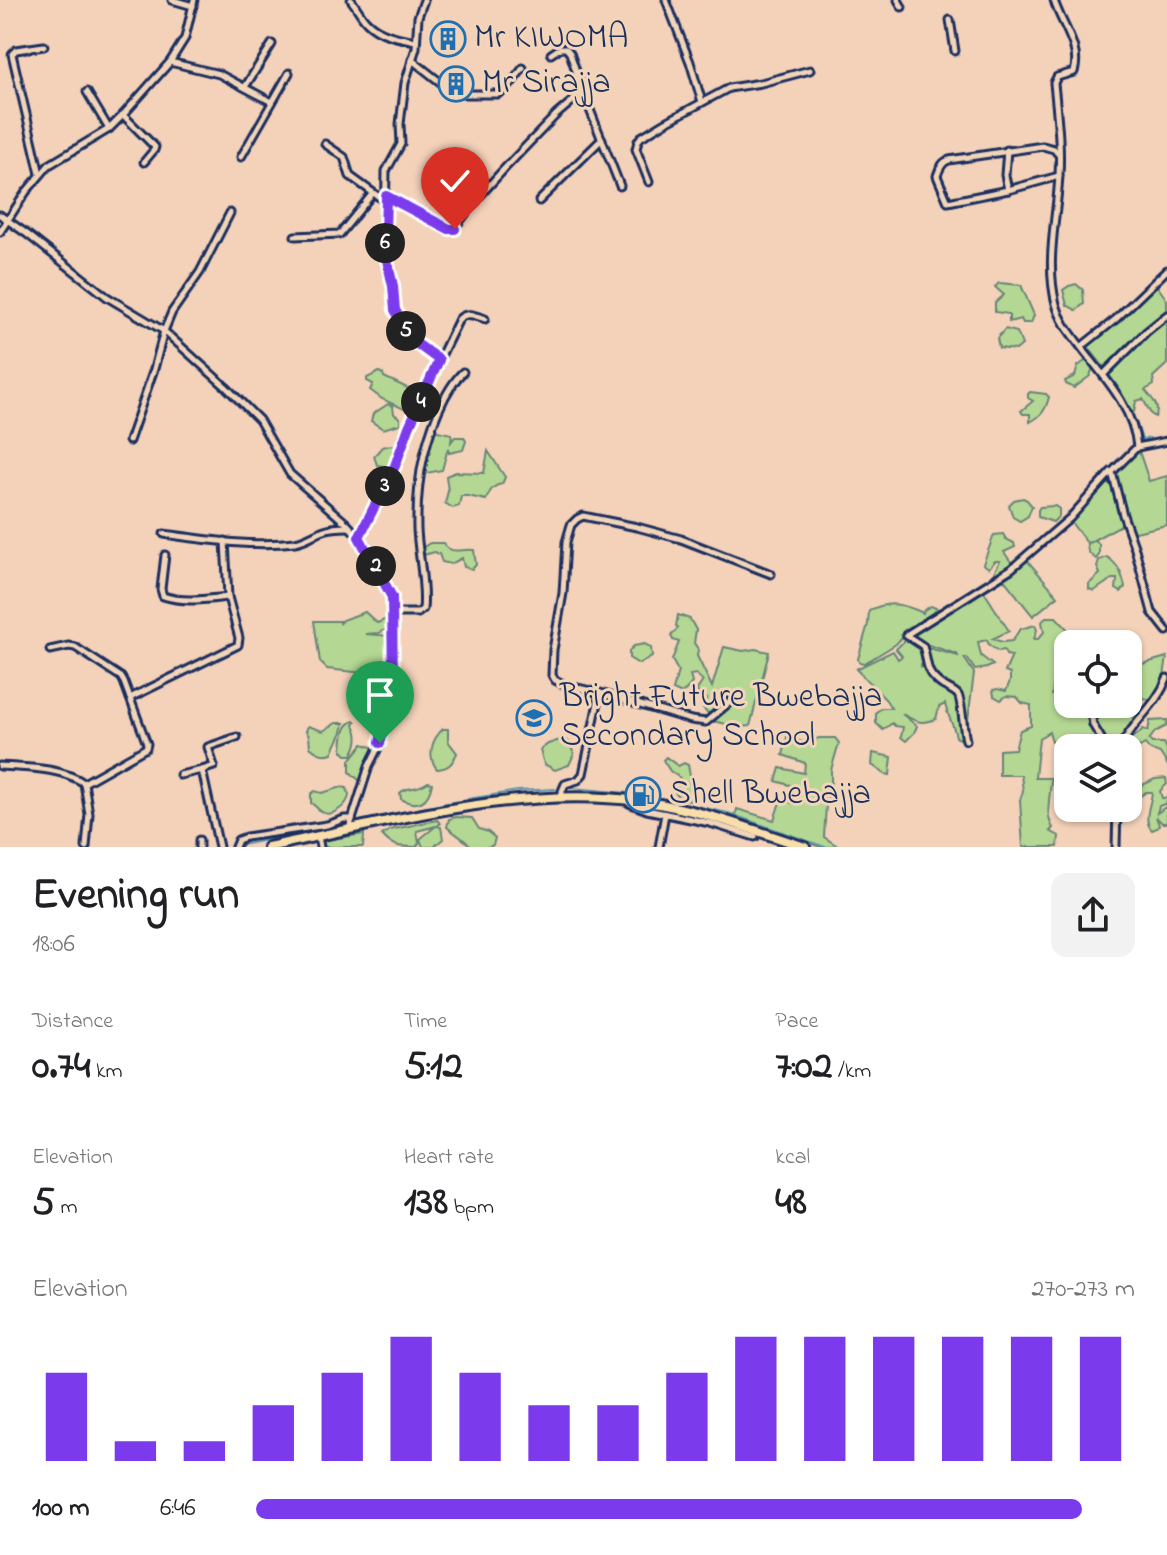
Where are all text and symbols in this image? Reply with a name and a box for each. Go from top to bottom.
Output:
place label: Mr KIWOMA [474,14,628,64]
building icon: Mr KIWOMA [429,20,467,58]
place label: Mr Sirajja [482,59,611,109]
building icon: Mr Sirajja [437,65,475,103]
pin [421,147,489,229]
icon: check [433,159,477,203]
pin: 6 [365,223,405,263]
text: 6 [380,227,390,259]
pin: 5 [386,311,426,351]
text: 5 [400,315,412,347]
pin: 4 [401,382,441,422]
text: 4 [416,386,426,418]
pin: 3 [365,466,405,506]
text: 3 [380,470,390,502]
pin: 2 [356,546,396,586]
text: 2 [371,550,381,582]
map controls [1054,630,1142,822]
button: locate [1054,630,1142,718]
pin [346,661,414,743]
icon: arrive [358,673,402,717]
place label: Bright Future Bwebajja Secondary School [559,673,882,762]
school or university icon: Bright Future Bwebajja Secondary School [515,699,553,737]
button: layers [1054,734,1142,822]
place label: Shell Bwebajja [669,770,871,820]
fuel station icon: Shell Bwebajja [624,776,662,814]
text: Evening run [32,864,239,928]
button: share [1051,873,1135,957]
text: 18:06 [32,926,75,964]
text: Distance [32,1006,113,1038]
text: Time [404,1006,447,1038]
text: Pace [775,1006,818,1038]
text: 0.74 [32,1038,90,1097]
text: 5:12 [404,1038,463,1097]
text: 7:02 [775,1038,832,1097]
text: km [90,1056,123,1088]
text: /km [832,1056,871,1088]
text: Elevation [32,1142,113,1174]
text: Heart rate [404,1142,494,1174]
text: kcal [775,1142,810,1174]
text: 5 [32,1174,55,1233]
text: 138 [404,1174,448,1233]
text: 48 [775,1174,807,1233]
text: m [55,1192,77,1224]
text: bpm [448,1192,494,1224]
text: Elevation [32,1271,128,1309]
text: 270–273 m [1032,1271,1135,1309]
text: 100 m [32,1490,89,1528]
text: 6:46 [160,1490,196,1528]

